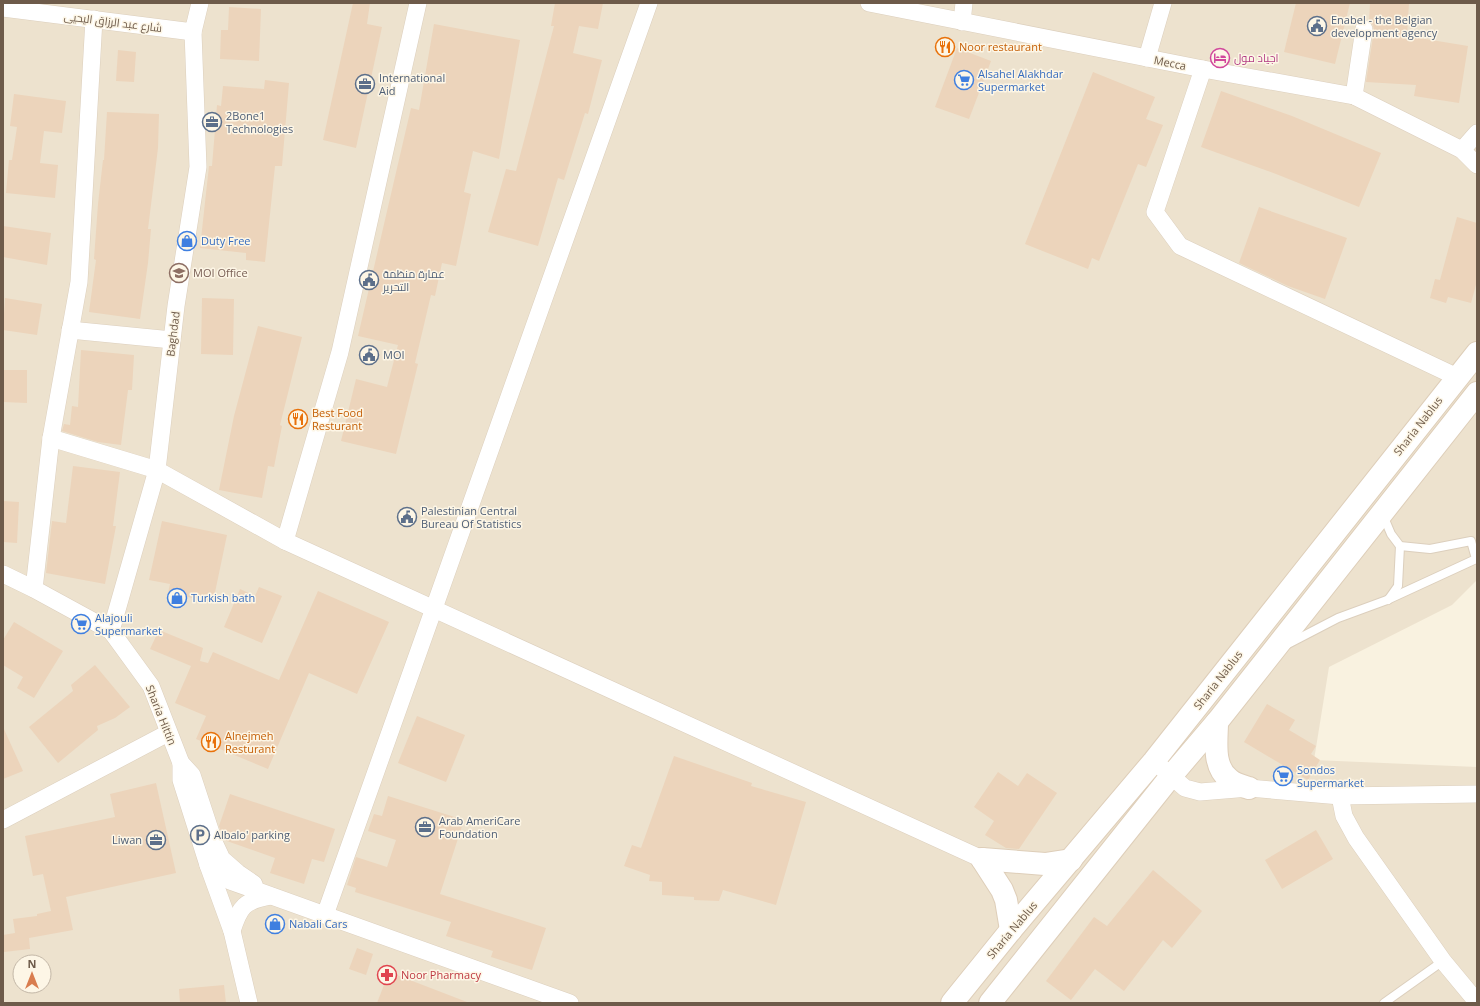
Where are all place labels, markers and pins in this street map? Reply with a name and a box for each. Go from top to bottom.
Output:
place label: Enabel - the Belgian development agency [1331,12,1438,40]
public building icon: Enabel - the Belgian development agency [1306,15,1328,37]
restaurant icon: Noor restaurant [934,36,956,58]
place label: Noor restaurant [959,39,1042,54]
hotel icon: اجياد مول [1209,47,1231,69]
place label: اجياد مول [1234,50,1278,65]
place label: Alsahel Alakhdar Supermarket [978,66,1064,94]
supermarket icon: Alsahel Alakhdar Supermarket [953,69,975,91]
place label: International Aid [379,70,445,98]
office icon: International Aid [354,73,376,95]
place label: 2Bone1 Technologies [226,108,293,136]
office icon: 2Bone1 Technologies [201,111,223,133]
shop icon: Duty Free [176,230,198,252]
place label: Duty Free [201,233,251,248]
school or university icon: MOI Office [168,262,190,284]
place label: MOI Office [193,265,248,280]
place label: عمارة منظمة التحرير [382,266,445,294]
public building icon: عمارة منظمة التحرير [358,269,380,291]
public building icon: MOI [358,344,380,366]
place label: MOI [383,347,405,362]
place label: Best Food Resturant [312,405,363,433]
restaurant icon: Best Food Resturant [287,408,309,430]
place label: Palestinian Central Bureau Of Statistics [421,503,522,531]
public building icon: Palestinian Central Bureau Of Statistics [396,506,418,528]
shop icon: Turkish bath [166,587,188,609]
place label: Turkish bath [191,590,255,605]
place label: Alajouli Supermarket [95,610,162,638]
supermarket icon: Alajouli Supermarket [70,613,92,635]
place label: Alnejmeh Resturant [225,728,275,756]
restaurant icon: Alnejmeh Resturant [200,731,222,753]
place label: Sondos Supermarket [1297,762,1364,790]
supermarket icon: Sondos Supermarket [1272,765,1294,787]
place label: Arab AmeriCare Foundation [439,813,520,841]
office icon: Arab AmeriCare Foundation [414,816,436,838]
parking icon: Albalo' parking [189,824,211,846]
place label: Albalo' parking [214,827,290,842]
office icon: Liwan [145,829,167,851]
place label: Liwan [112,832,142,847]
shop icon: Nabali Cars [264,913,286,935]
place label: Nabali Cars [289,916,347,931]
pharmacy icon: Noor Pharmacy [376,964,398,986]
place label: Noor Pharmacy [401,967,481,982]

